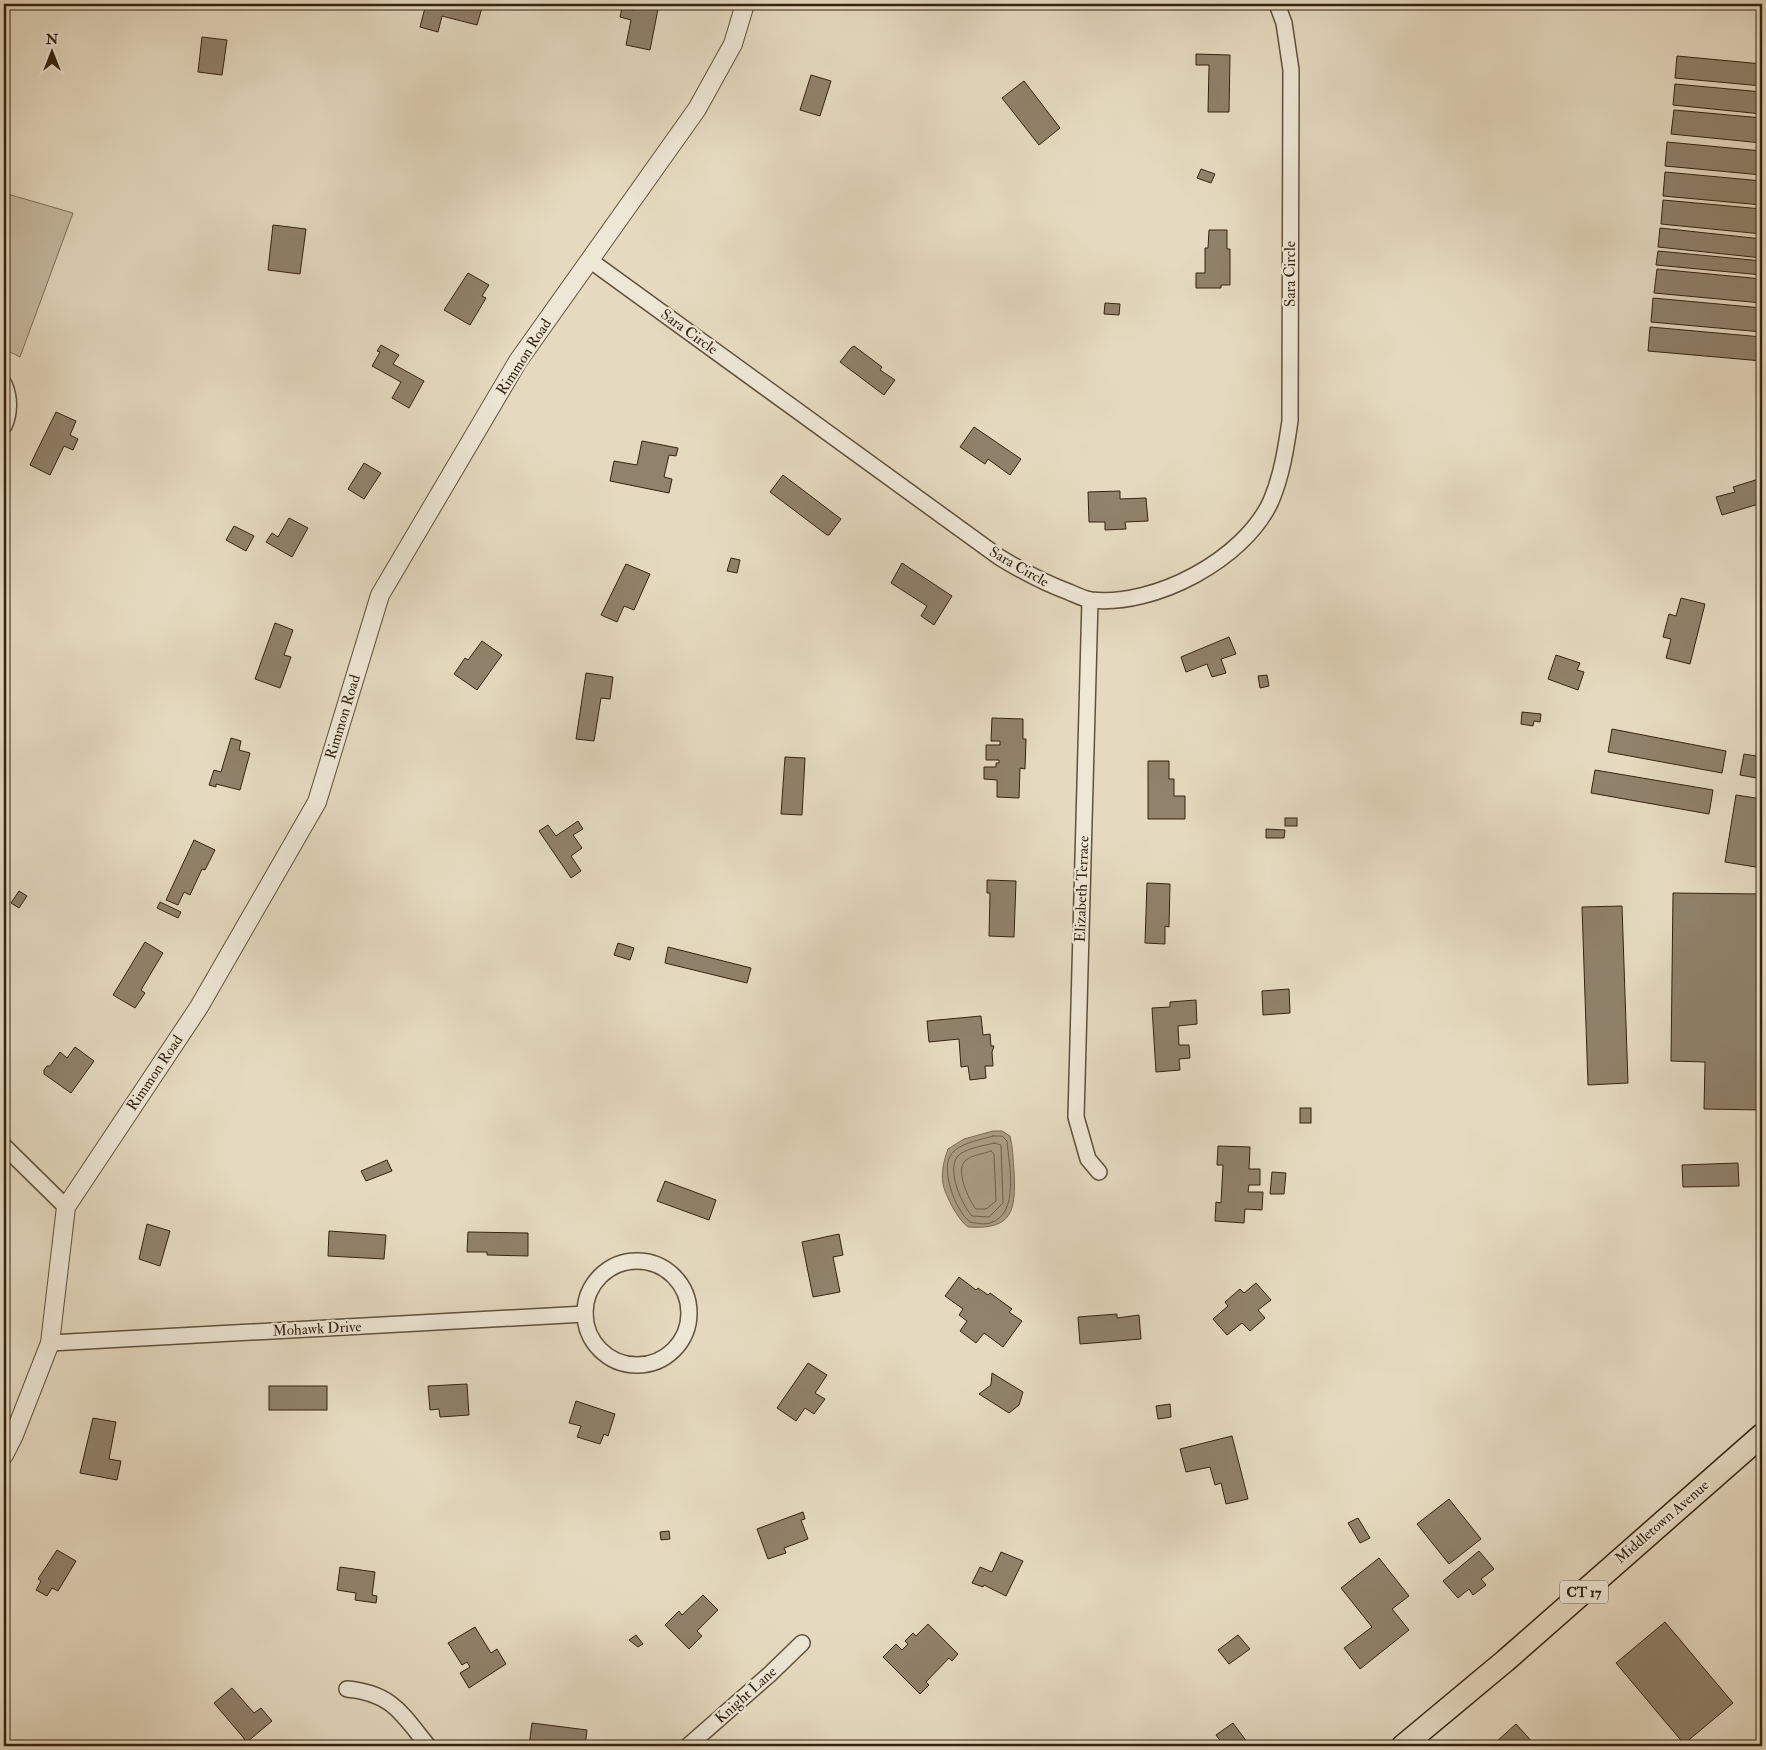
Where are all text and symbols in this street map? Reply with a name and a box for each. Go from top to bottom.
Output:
north arrow [28,28,78,78]
text: N [45,31,59,48]
street label: Sara Circle [1281,241,1300,307]
street label: Sara Circle [657,305,721,359]
street label: Rimmon Road [492,315,556,399]
street label: Sara Circle [986,542,1052,592]
street label: Rimmon Road [321,672,365,762]
street label: Elizabeth Terrace [1071,835,1093,943]
street label: Rimmon Road [123,1031,188,1115]
street label: Mohawk Drive [272,1317,362,1341]
street label: Middletown Avenue [1611,1476,1713,1568]
road number: CT 17 [1560,1580,1608,1604]
street label: Knight Lane [711,1662,781,1728]

